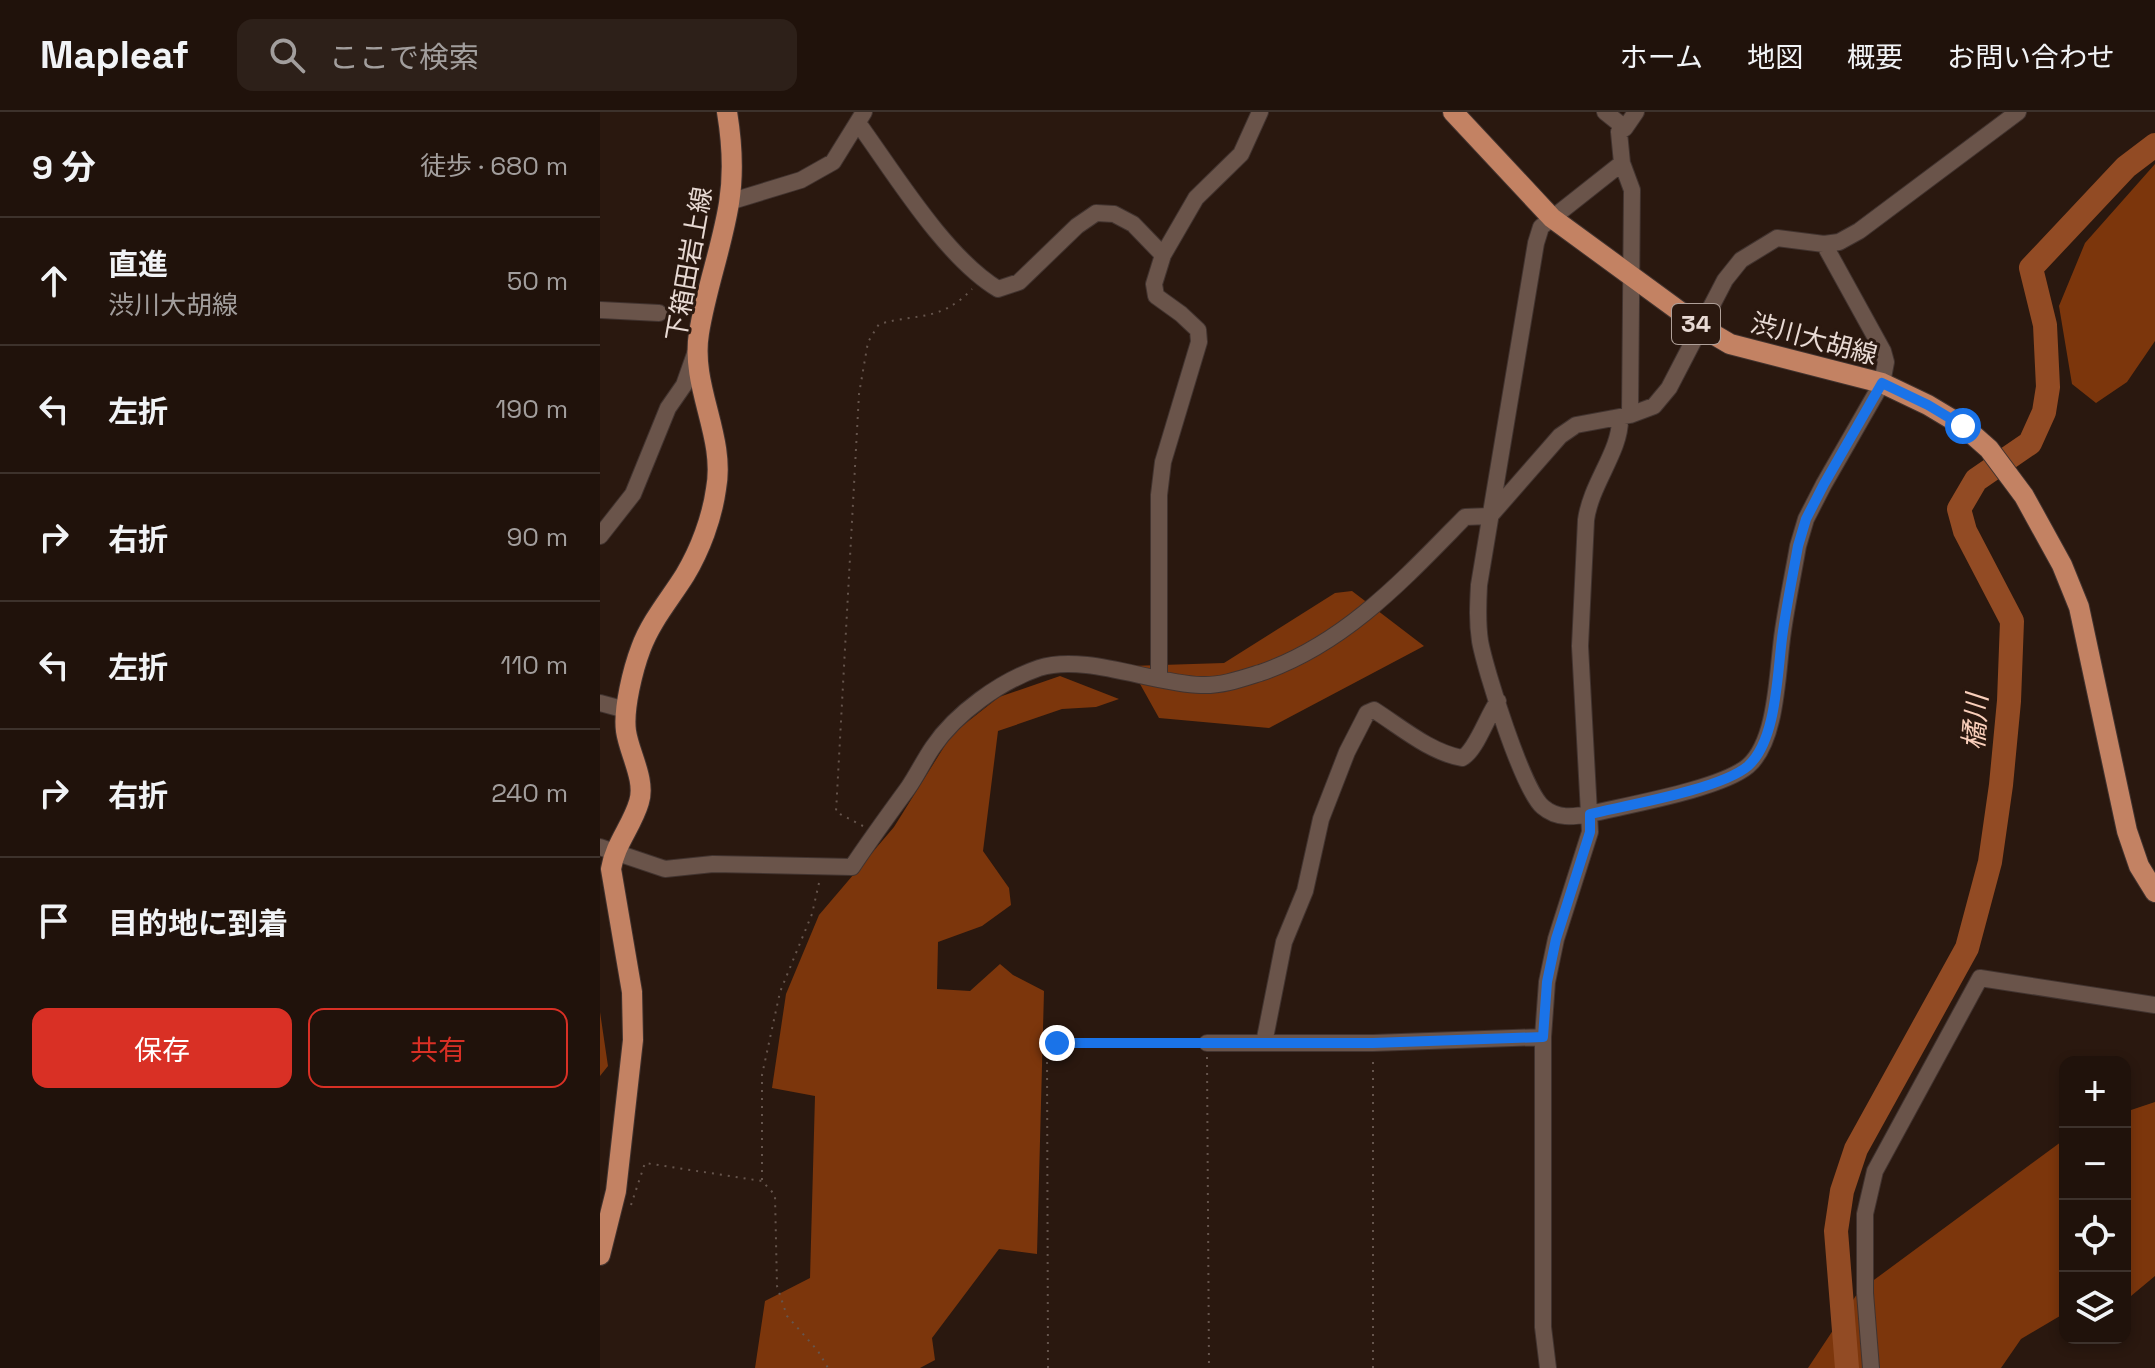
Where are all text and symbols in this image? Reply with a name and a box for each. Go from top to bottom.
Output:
search box [237,19,797,91]
text: Mapleaf [40,31,189,79]
icon: search [265,33,309,77]
text: ここで検索 [329,38,479,77]
text: ホーム [1620,39,1703,75]
text: 地図 [1747,39,1803,75]
text: 概要 [1847,39,1903,75]
text: お問い合わせ [1947,39,2115,75]
text: 9 分 [32,146,96,189]
text: 徒歩 · 680 m [420,149,568,183]
street label: 下箱田岩上線 [659,184,719,344]
text: 直進 [108,245,168,284]
icon: ahead [32,259,76,303]
text: 50 m [507,264,568,298]
text: 渋川大胡線 [108,288,238,322]
road number: 34 [1672,304,1720,344]
street label: 渋川大胡線 [1747,306,1881,372]
icon: left [32,387,76,431]
text: 左折 [108,392,168,431]
text: 190 m [496,392,568,426]
route start [1945,408,1981,444]
icon: right [32,515,76,559]
text: 右折 [108,520,168,559]
text: 90 m [506,520,568,554]
icon: left [32,643,76,687]
text: 左折 [108,648,168,687]
text: 110 m [501,648,568,682]
water label: 橘川 [1955,690,1995,751]
icon: right [32,771,76,815]
text: 右折 [108,776,168,815]
text: 240 m [491,776,568,810]
icon: arrive [32,899,76,943]
text: 目的地に到着 [108,904,288,943]
button: 保存 [32,1008,292,1088]
button: 共有 [308,1008,568,1088]
route end [1039,1025,1075,1061]
map controls [2059,1056,2131,1344]
button: + [2059,1056,2131,1128]
button: − [2059,1128,2131,1200]
button: locate [2059,1200,2131,1272]
button: layers [2059,1272,2131,1344]

